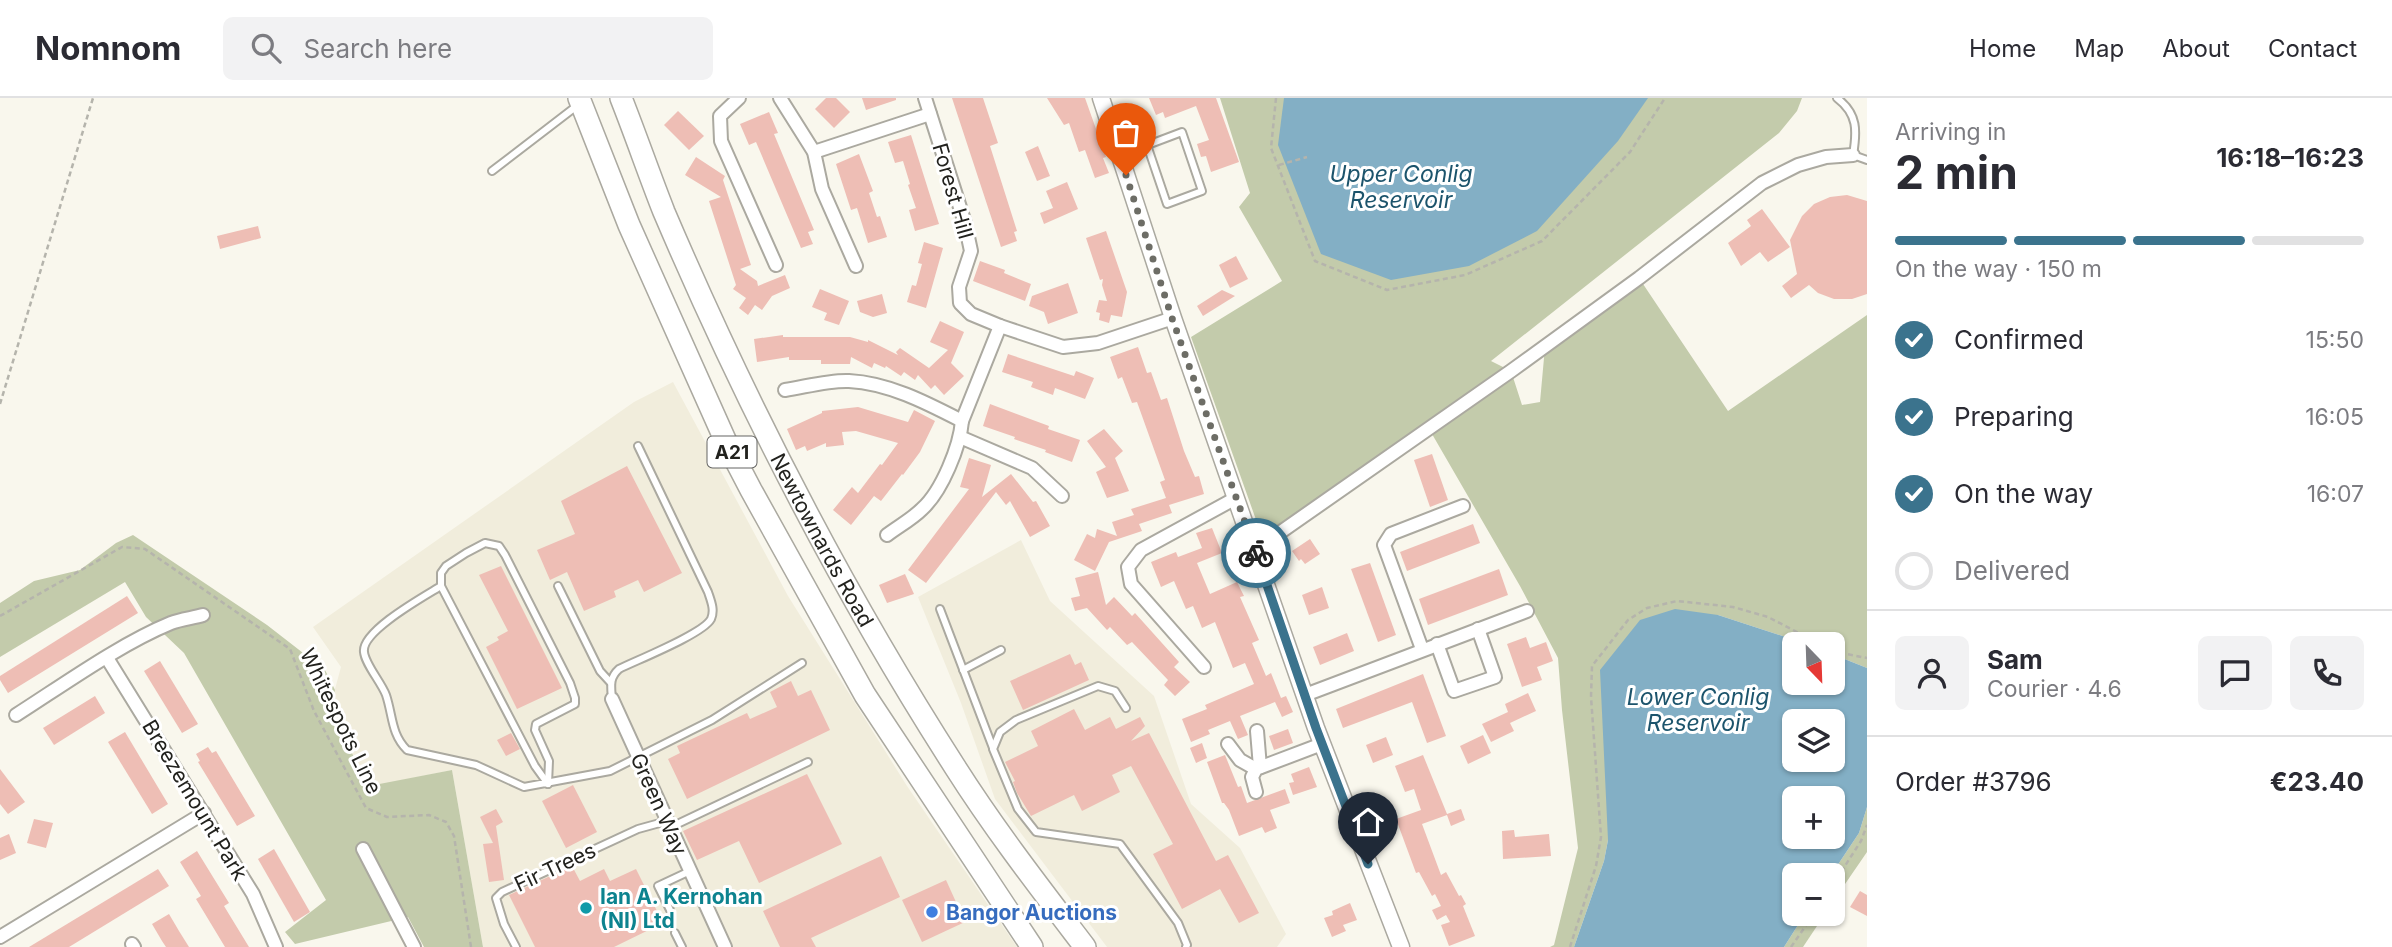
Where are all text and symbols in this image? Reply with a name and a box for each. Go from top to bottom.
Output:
search box [223,17,713,80]
text: Nomnom [35,28,181,68]
icon: search [247,29,285,67]
text: Search here [303,33,452,64]
text: Home [1969,34,2036,63]
text: Map [2074,34,2124,63]
text: About [2162,34,2230,63]
text: Contact [2268,34,2357,63]
pin [1096,103,1156,175]
icon: bag [1107,114,1145,152]
text: Arriving in [1895,118,2006,146]
street label: Forest Hill [927,140,979,242]
text: 16:18–16:23 [2216,142,2364,173]
text: 2 min [1895,144,2018,200]
water label: Upper Conlig Reservoir [1329,160,1473,214]
text: On the way · 150 m [1895,255,2102,283]
icon: check [1895,321,1933,359]
text: Confirmed [1954,324,2084,355]
text: 15:50 [2306,326,2364,354]
icon: check [1895,398,1933,436]
text: Preparing [1954,401,2074,432]
text: 16:05 [2305,403,2364,431]
road number: A21 [708,436,756,468]
street label: Newtownards Road [766,449,879,631]
icon: check [1895,475,1933,513]
text: On the way [1954,478,2093,509]
text: 16:07 [2307,480,2364,508]
courier [1221,518,1291,588]
icon: bike [1237,534,1275,572]
text: Delivered [1954,555,2070,586]
north arrow [1782,632,1844,695]
map controls [1782,632,1845,926]
button: person [1895,636,1969,710]
button: chat [2198,636,2272,710]
button: phone [2290,636,2364,710]
street label: Whitespots Line [295,644,387,798]
text: Sam [1987,644,2043,675]
text: Courier · 4.6 [1987,675,2122,703]
water label: Lower Conlig Reservoir [1627,683,1769,737]
button: layers [1782,709,1845,772]
street label: Breezemount Park [137,715,253,885]
street label: Green Way [625,749,693,859]
text: Order #3796 [1895,766,2052,797]
text: €23.40 [2270,766,2364,797]
button: + [1782,786,1845,849]
pin [1338,792,1398,864]
icon: home [1349,803,1387,841]
street label: Fir Trees [510,837,600,897]
button: − [1782,863,1845,926]
place label: Ian A. Kernohan (NI) Ltd [600,884,763,933]
marker: Ian A. Kernohan (NI) Ltd [578,900,594,916]
place label: Bangor Auctions [946,900,1117,925]
marker: Bangor Auctions [924,904,940,920]

